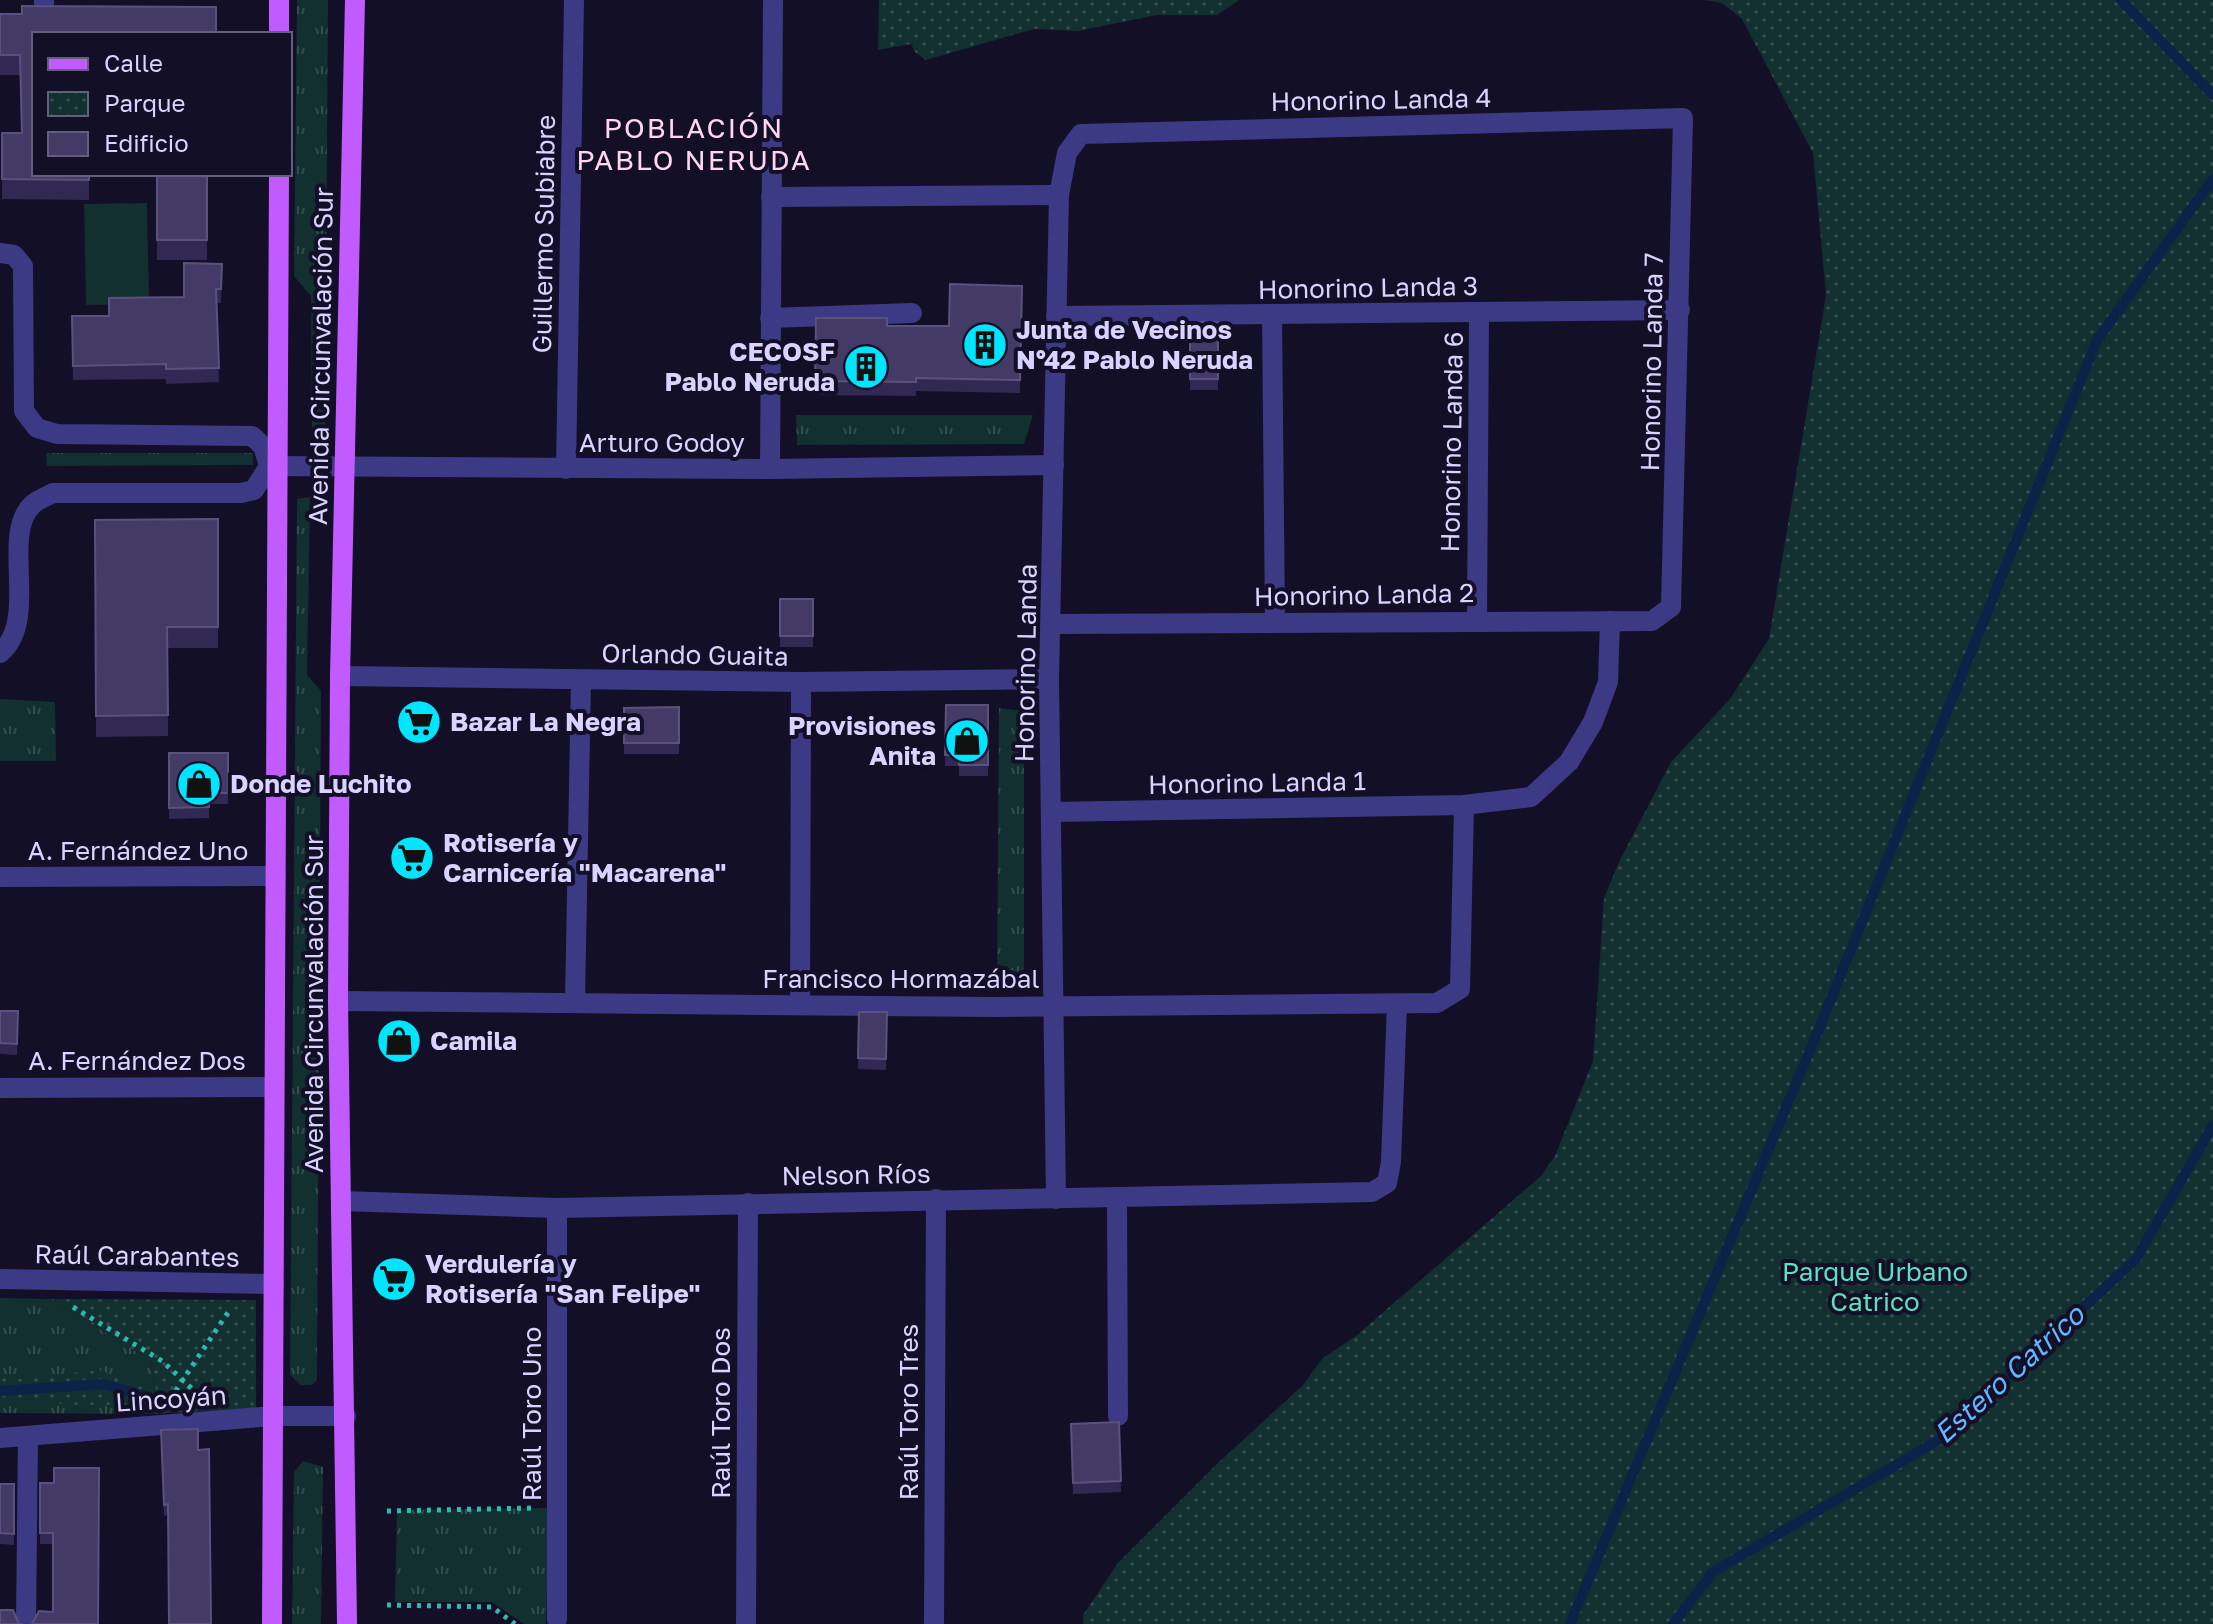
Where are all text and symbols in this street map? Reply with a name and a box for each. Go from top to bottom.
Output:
legend [32,32,292,176]
text: Calle [104,48,163,77]
street label: Honorino Landa 4 [1270,82,1492,117]
text: Parque [104,88,185,117]
district label: POBLACIÓN PABLO NERUDA [576,111,812,176]
street label: Guillermo Subiabre [526,114,561,354]
text: Edificio [104,128,189,157]
street label: Avenida Circunvalación Sur [302,187,339,525]
street label: Honorino Landa 7 [1634,252,1669,472]
street label: Honorino Landa 3 [1258,270,1478,305]
place label: Junta de Vecinos N°42 Pablo Neruda [1016,314,1253,375]
building icon: Junta de Vecinos N°42 Pablo Neruda [961,321,1009,369]
street label: Honorino Landa 6 [1434,331,1469,553]
place label: CECOSF Pablo Neruda [664,336,835,397]
building icon: CECOSF Pablo Neruda [842,343,890,391]
street label: Arturo Godoy [579,427,745,458]
street label: Honorino Landa [1008,563,1043,763]
street label: Honorino Landa 2 [1254,577,1474,612]
street label: Orlando Guaita [601,637,789,672]
supermarket icon: Bazar La Negra [395,698,443,746]
place label: Bazar La Negra [450,706,641,737]
place label: Provisiones Anita [788,710,936,771]
shop icon: Provisiones Anita [943,717,991,765]
shop icon: Donde Luchito [175,760,223,808]
street label: Honorino Landa 1 [1148,765,1366,800]
place label: Donde Luchito [230,768,412,799]
place label: Rotisería y Carnicería "Macarena" [443,827,727,888]
supermarket icon: Rotisería y Carnicería "Macarena" [388,834,436,882]
street label: A. Fernández Uno [28,835,248,866]
street label: Avenida Circunvalación Sur [298,835,329,1173]
street label: Francisco Hormazábal [762,963,1040,994]
shop icon: Camila [375,1017,423,1065]
place label: Camila [430,1025,517,1056]
street label: A. Fernández Dos [28,1045,246,1076]
street label: Nelson Ríos [781,1158,931,1191]
street label: Raúl Carabantes [34,1238,240,1273]
place label: Verdulería y Rotisería "San Felipe" [425,1248,701,1309]
supermarket icon: Verdulería y Rotisería "San Felipe" [370,1255,418,1303]
park label: Parque Urbano Catrico [1782,1256,1968,1317]
water label: Estero Catrico [1927,1296,2092,1449]
street label: Raúl Toro Tres [893,1324,924,1500]
street label: Raúl Toro Uno [516,1327,547,1501]
street label: Raúl Toro Dos [705,1327,736,1499]
street label: Lincoyán [114,1379,228,1418]

